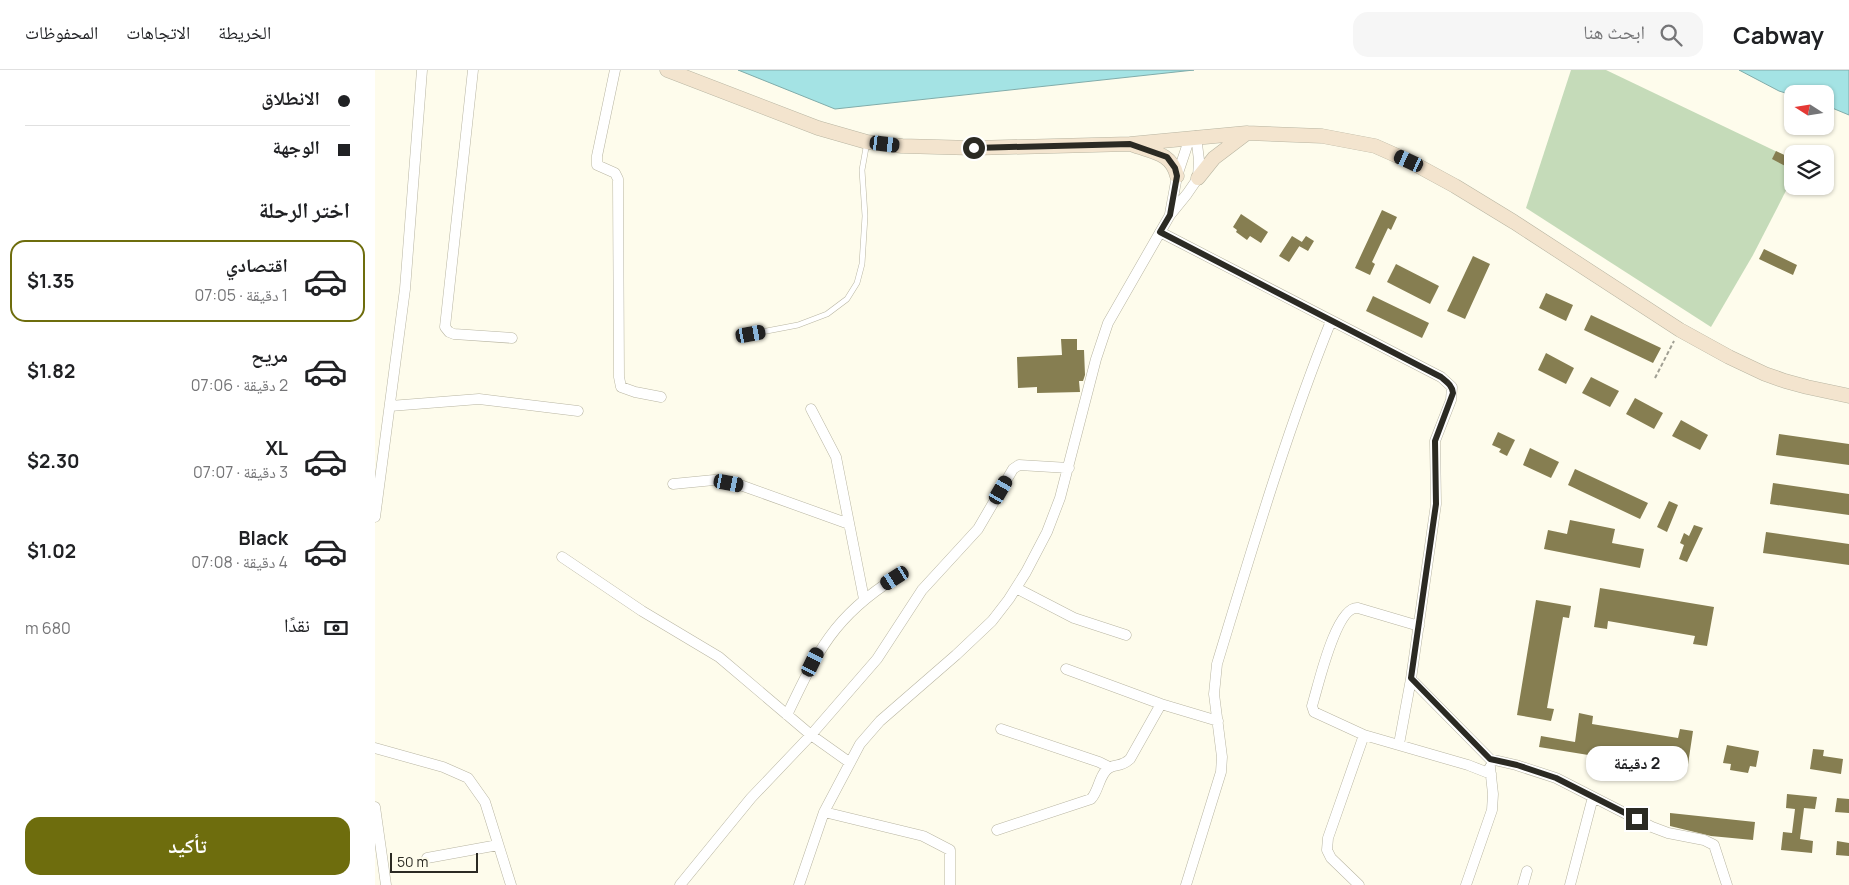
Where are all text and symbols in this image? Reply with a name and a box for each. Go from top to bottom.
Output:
search box [1353,12,1703,57]
text: Cabway [1733,18,1824,51]
text: ابحث هنا [1583,19,1645,45]
text: المحفوظات [25,20,98,44]
text: الاتجاهات [126,20,190,44]
text: الخريطة [218,20,271,44]
icon: search [1657,21,1685,49]
text: الانطلاق [261,85,320,111]
north arrow [1784,85,1834,135]
map controls [1784,85,1834,195]
text: الوجهة [272,134,320,160]
car [869,135,900,153]
route start [963,137,985,159]
button: layers [1784,145,1834,195]
car [1392,148,1425,174]
text: اختر الرحلة [259,195,350,225]
text: اقتصادي [226,252,288,278]
icon: car [303,259,348,304]
text: $1.35 [27,268,74,294]
text: 1 دقيقة · 07:05 [194,284,288,306]
car [734,324,767,344]
text: مريح [251,342,288,368]
icon: car [303,349,348,394]
text: $1.82 [27,358,75,384]
text: 2 دقيقة · 07:06 [191,374,288,396]
text: XL [265,435,288,461]
icon: car [303,439,348,484]
text: $2.30 [27,448,80,474]
text: 3 دقيقة · 07:07 [193,461,288,483]
car [712,473,745,493]
car [987,473,1014,507]
text: Black [239,525,288,551]
icon: car [303,529,348,574]
text: $1.02 [27,538,76,564]
text: 4 دقيقة · 07:08 [191,551,288,573]
car [878,564,911,592]
text: نقدًا [284,612,310,638]
icon: cash [322,614,350,642]
text: 680 m [25,617,71,639]
car [799,645,826,679]
callout: 2 دقيقة [1586,746,1688,782]
text: 2 دقيقة [1614,752,1660,774]
route end [1626,808,1648,830]
button: تأكيد [25,817,350,875]
scale bar [390,850,477,873]
text: 50 m [397,852,428,871]

